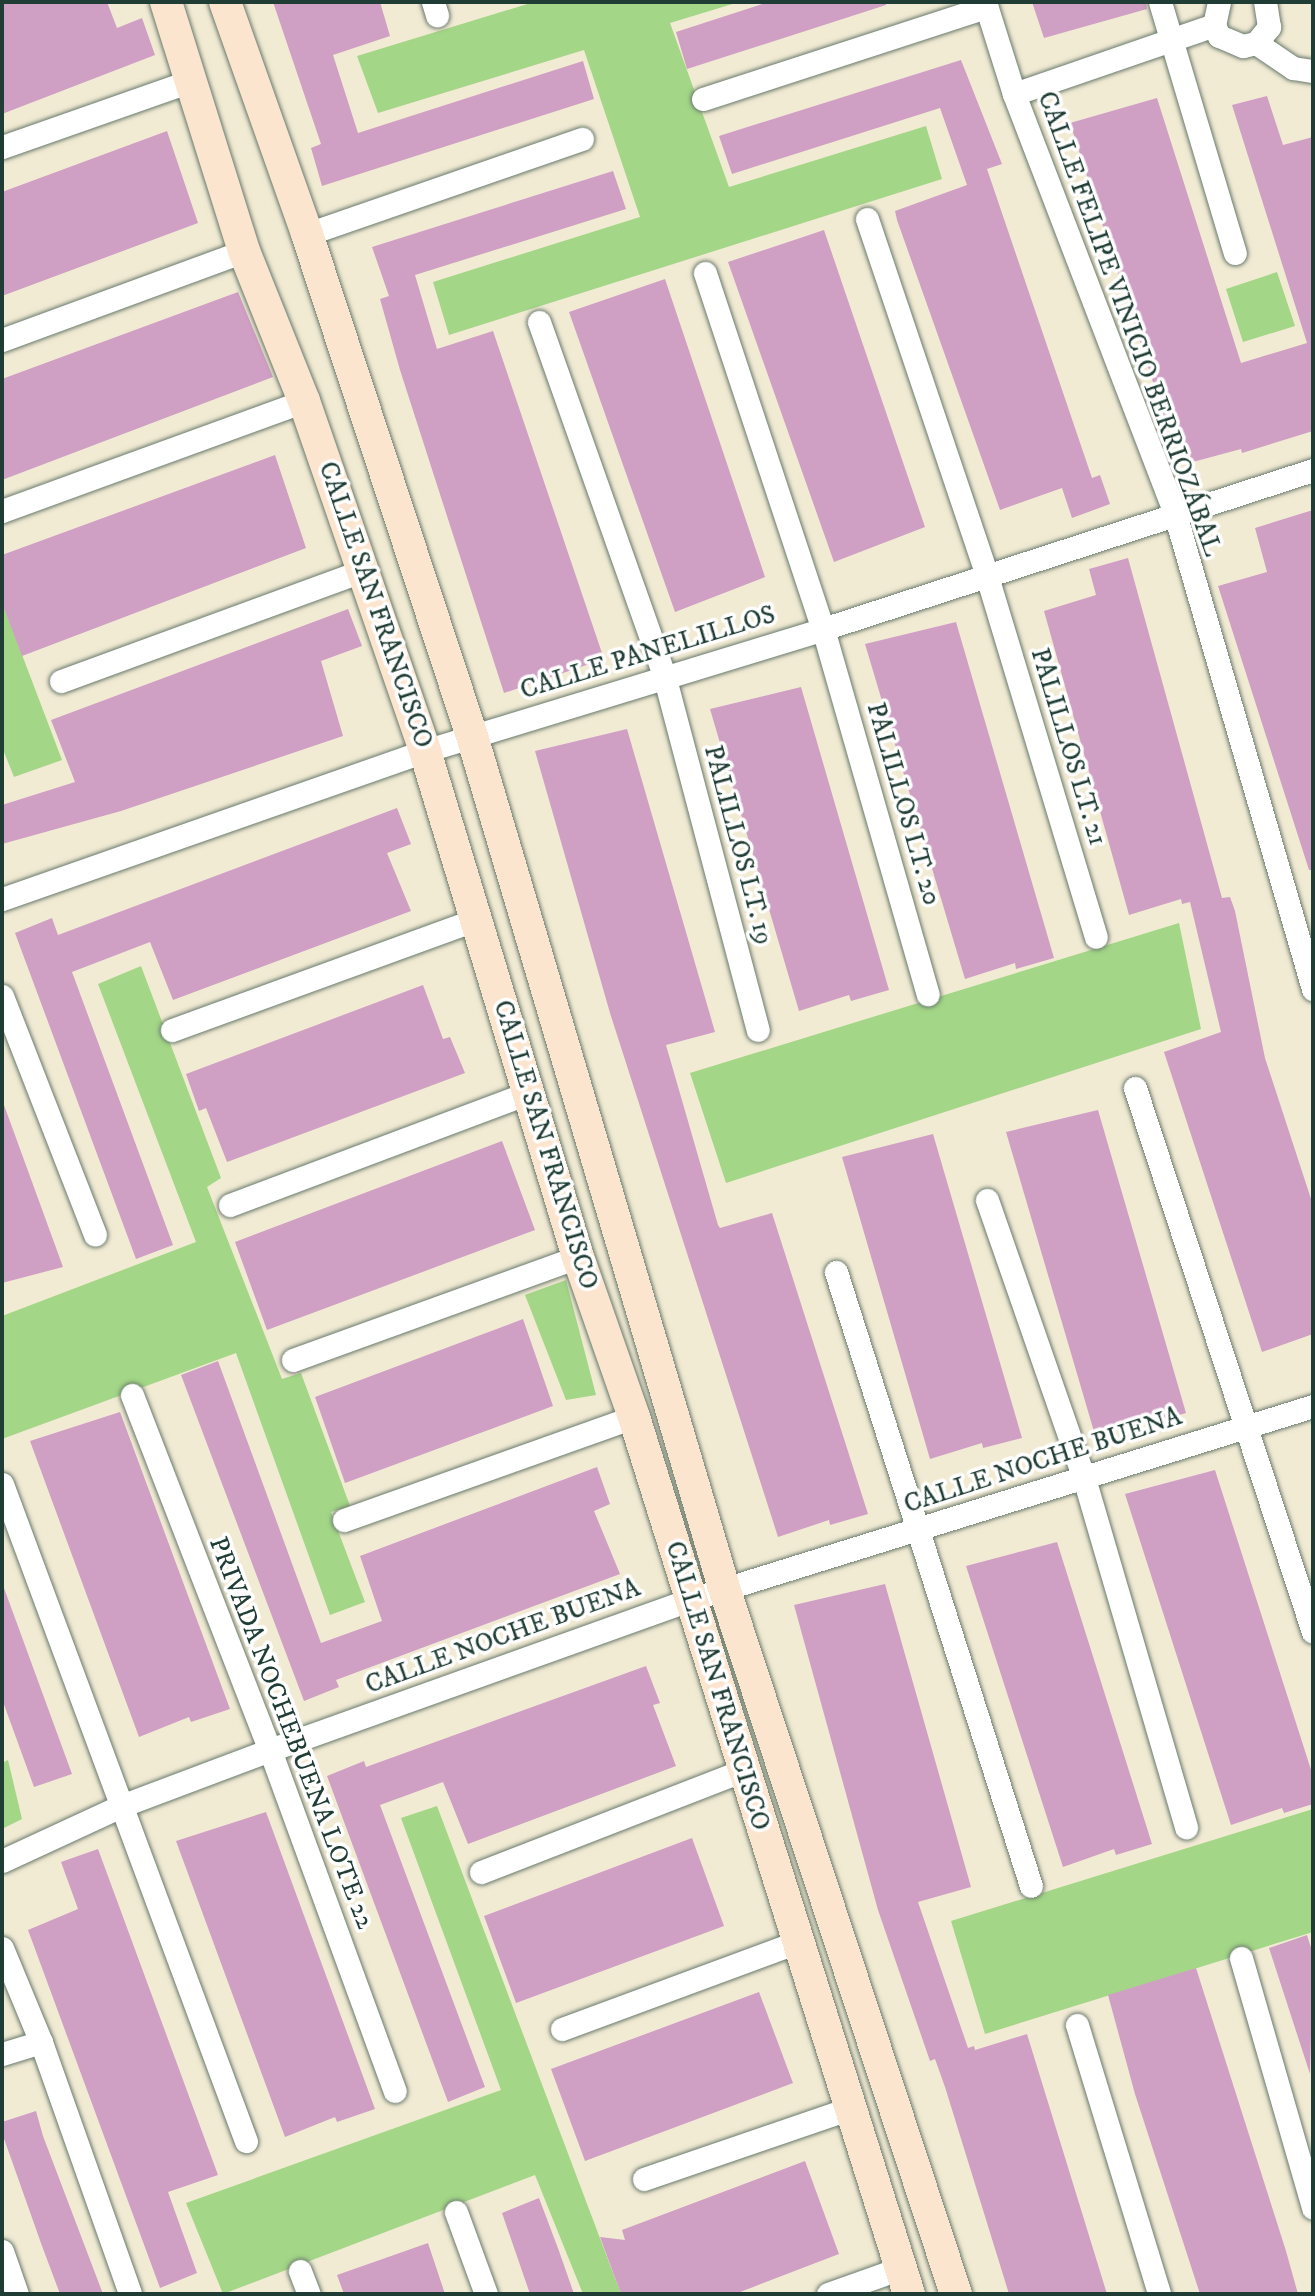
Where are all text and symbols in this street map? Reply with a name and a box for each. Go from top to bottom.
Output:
street label: CALLE FELIPE VINICIO BERRIOZÁBAL [1030,87,1228,561]
street label: CALLE SAN FRANCISCO [311,458,439,752]
street label: CALLE PANELILLOS [517,599,779,707]
street label: PALILLOS LT. 21 [1023,644,1113,850]
street label: PALILLOS LT. 20 [859,699,947,909]
street label: PALILLOS LT. 19 [696,742,780,948]
street label: CALLE SAN FRANCISCO [486,997,604,1293]
street label: CALLE NOCHE BUENA [900,1401,1186,1521]
street label: PRIVADA NOCHEBUENA LOTE 22 [202,1533,380,1933]
street label: CALLE SAN FRANCISCO [658,1538,776,1834]
street label: CALLE NOCHE BUENA [361,1573,645,1701]

